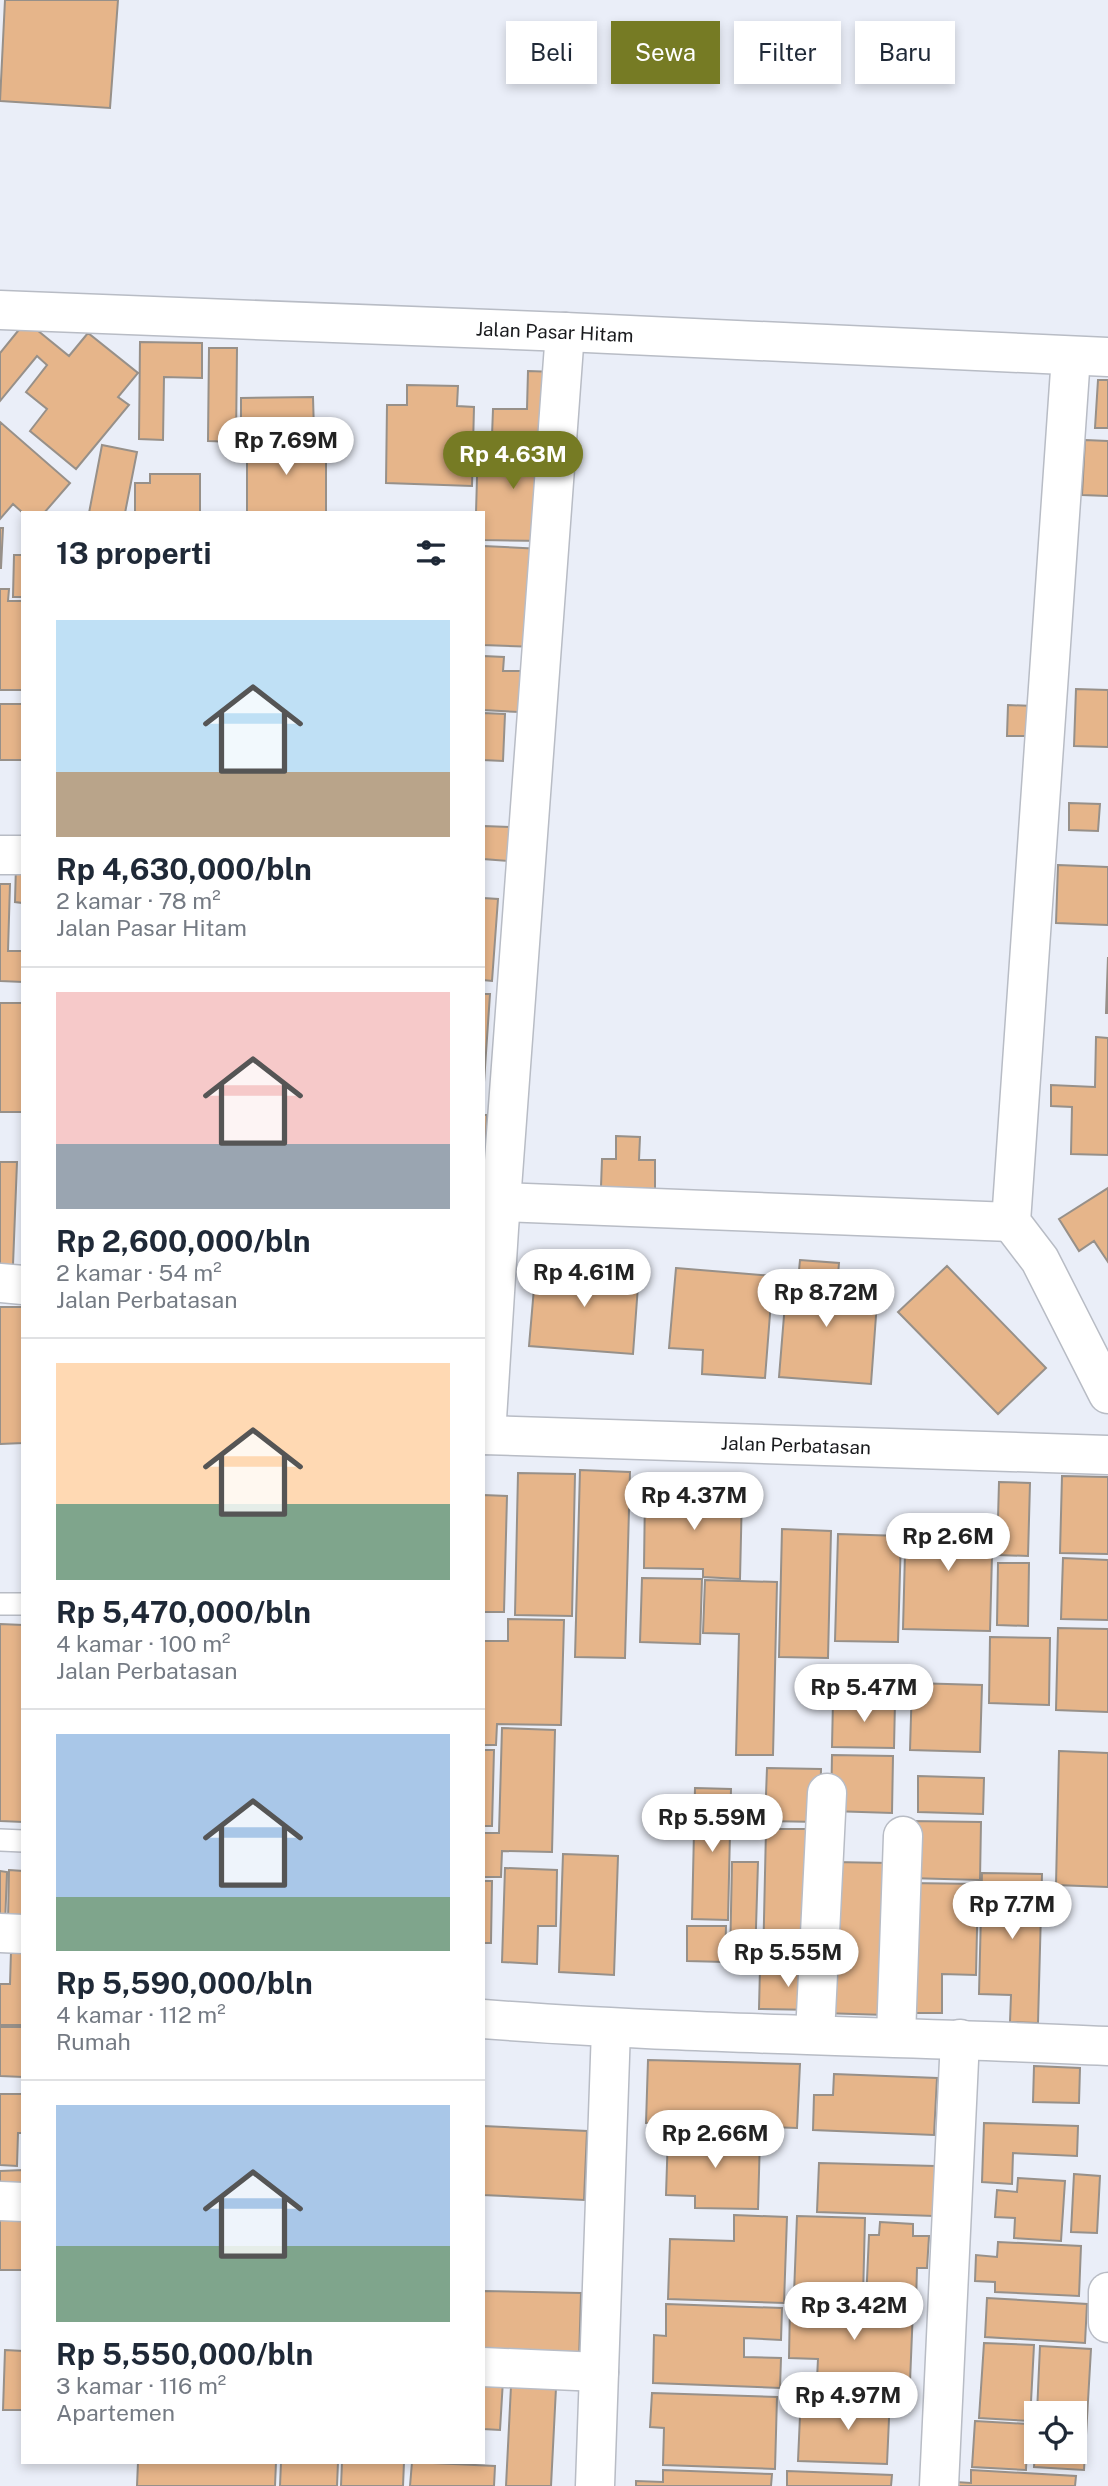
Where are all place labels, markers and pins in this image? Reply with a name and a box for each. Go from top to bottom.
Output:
pin: Rp 7.69M [214,418,358,477]
pin: Rp 4.63M [441,432,585,491]
pin: Rp 4.61M [512,1250,656,1309]
pin: Rp 8.72M [754,1270,898,1329]
pin: Rp 4.37M [622,1472,766,1532]
pin: Rp 2.6M [883,1514,1013,1573]
pin: Rp 5.47M [792,1664,936,1724]
pin: Rp 5.59M [640,1794,784,1854]
pin: Rp 7.7M [947,1882,1077,1941]
pin: Rp 5.55M [716,1930,860,1989]
pin: Rp 2.66M [643,2110,787,2170]
pin: Rp 3.42M [782,2282,926,2342]
pin: Rp 4.97M [776,2372,920,2432]

